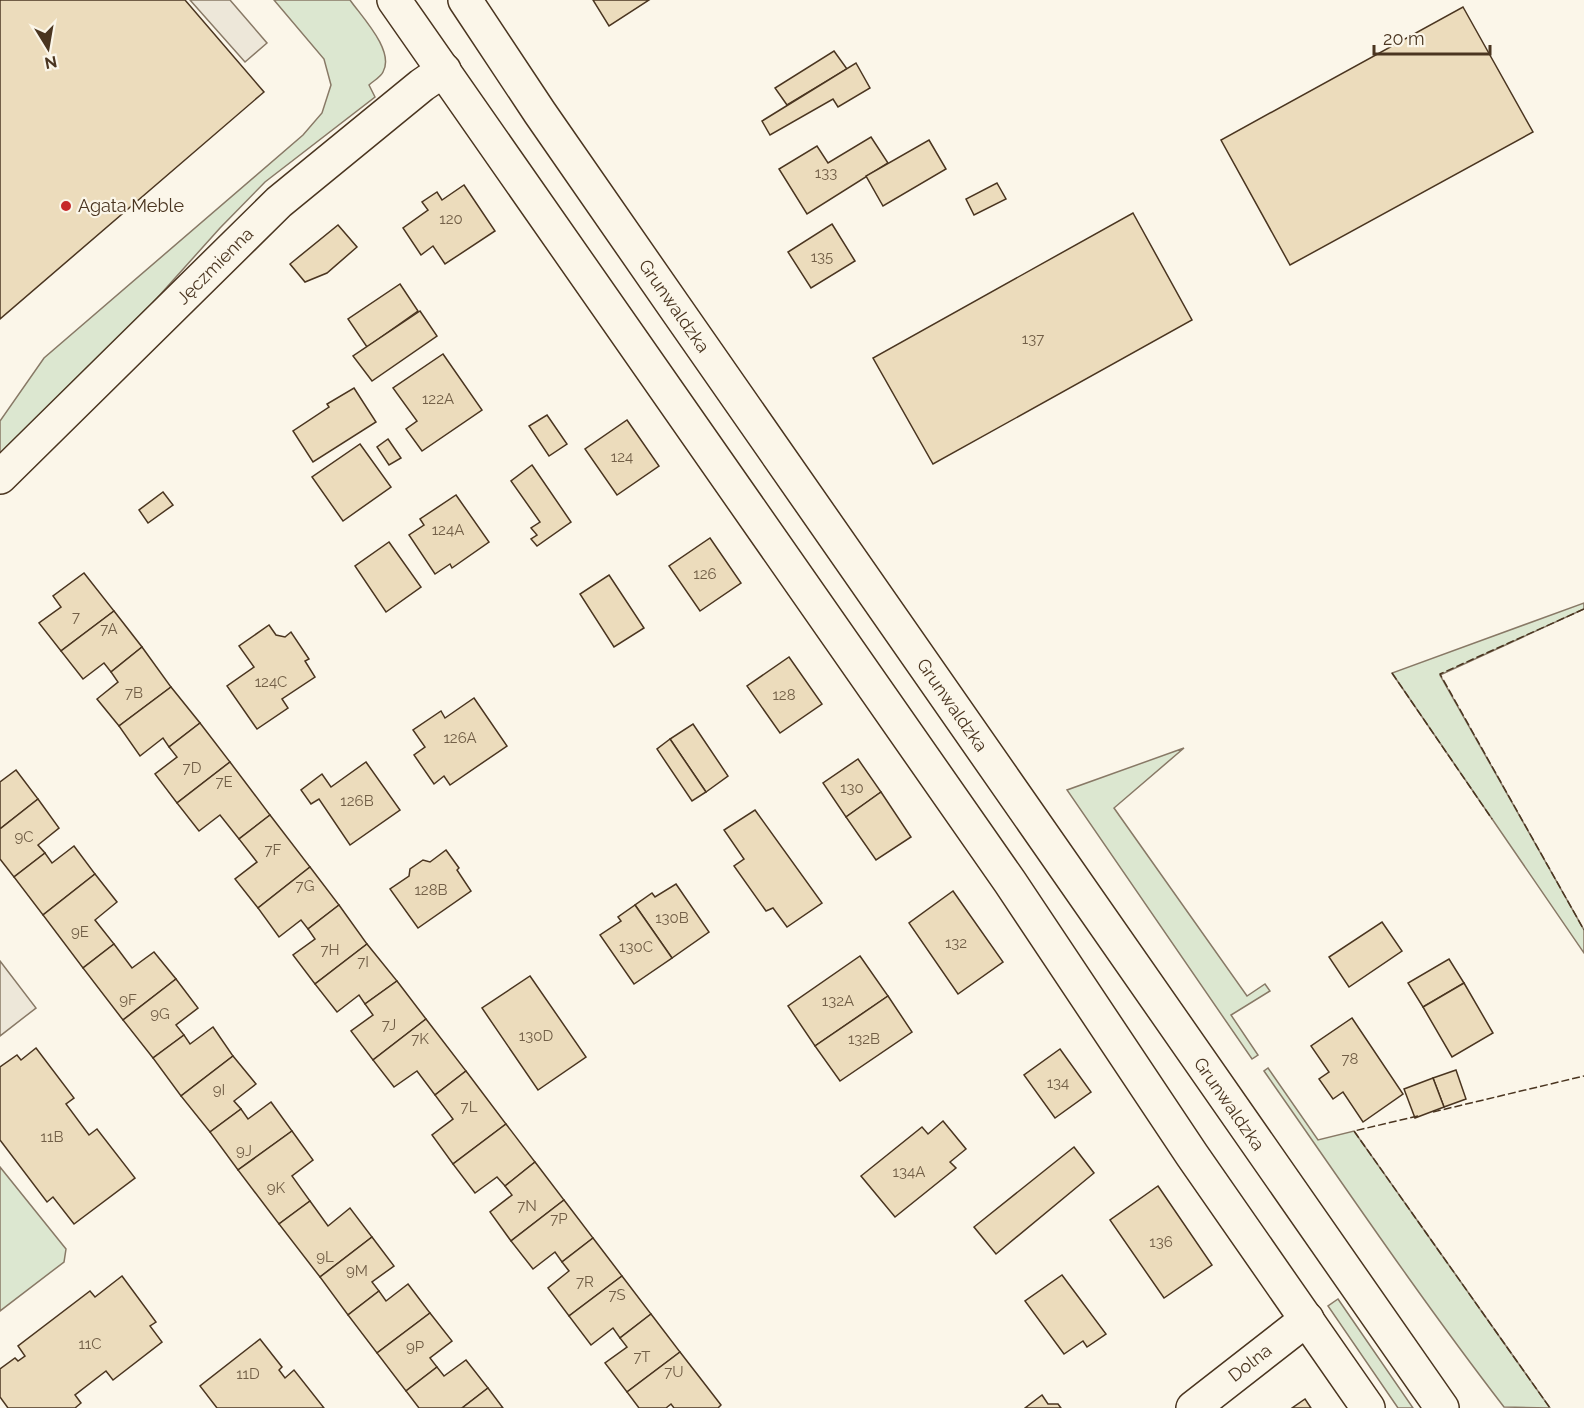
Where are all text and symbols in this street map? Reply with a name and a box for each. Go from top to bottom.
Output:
north arrow [18,18,78,78]
scale bar [1374,18,1490,56]
text: 20 m [1383,28,1425,49]
text: N [43,52,59,73]
house number: 133 [815,164,837,182]
place label: Agata Meble [78,195,184,216]
marker: Agata Meble [59,199,73,213]
house number: 120 [439,210,463,228]
street label: Jęczmienna [172,223,257,308]
house number: 135 [811,248,833,266]
street label: Grunwaldzka [635,255,714,356]
house number: 137 [1022,330,1044,348]
house number: 122A [422,390,454,408]
house number: 124 [611,448,633,466]
house number: 124A [432,521,464,539]
house number: 126 [693,565,717,583]
house number: 7 [72,608,80,626]
house number: 7A [100,620,118,638]
street label: Grunwaldzka [913,654,992,755]
house number: 124C [255,673,287,691]
house number: 7B [125,684,143,702]
house number: 128 [772,686,796,704]
house number: 126A [443,729,477,747]
house number: 7D [183,759,202,777]
house number: 7E [215,773,233,791]
house number: 130 [840,779,864,797]
house number: 126B [340,792,374,810]
house number: 9C [14,828,34,846]
house number: 7F [265,841,282,859]
house number: 7G [296,877,314,895]
house number: 128B [414,881,448,899]
house number: 130B [655,909,689,927]
house number: 9E [71,923,89,941]
house number: 132 [945,934,967,952]
house number: 130C [619,938,653,956]
house number: 7H [320,941,340,959]
house number: 7I [357,953,369,971]
house number: 9F [119,991,137,1009]
house number: 132A [822,992,854,1010]
house number: 9G [150,1005,170,1023]
house number: 7J [382,1016,396,1034]
house number: 130D [519,1027,553,1045]
house number: 7K [411,1030,429,1048]
house number: 132B [848,1030,880,1048]
house number: 78 [1342,1050,1359,1068]
street label: Grunwaldzka [1190,1053,1269,1154]
house number: 134 [1047,1074,1069,1092]
house number: 9I [213,1081,225,1099]
house number: 7L [461,1098,478,1116]
house number: 11B [41,1128,63,1146]
house number: 9J [236,1142,252,1160]
house number: 134A [893,1163,925,1181]
house number: 9K [267,1179,286,1197]
house number: 7N [517,1197,537,1215]
house number: 7P [550,1210,568,1228]
house number: 136 [1149,1233,1173,1251]
house number: 9L [316,1248,334,1266]
house number: 9M [346,1262,368,1280]
house number: 7R [576,1273,594,1291]
house number: 7S [608,1286,626,1304]
house number: 11C [78,1335,102,1353]
house number: 9P [406,1338,424,1356]
street label: Dolna [1224,1339,1275,1386]
house number: 7T [634,1348,650,1366]
house number: 7U [664,1363,684,1381]
house number: 11D [236,1365,260,1383]

